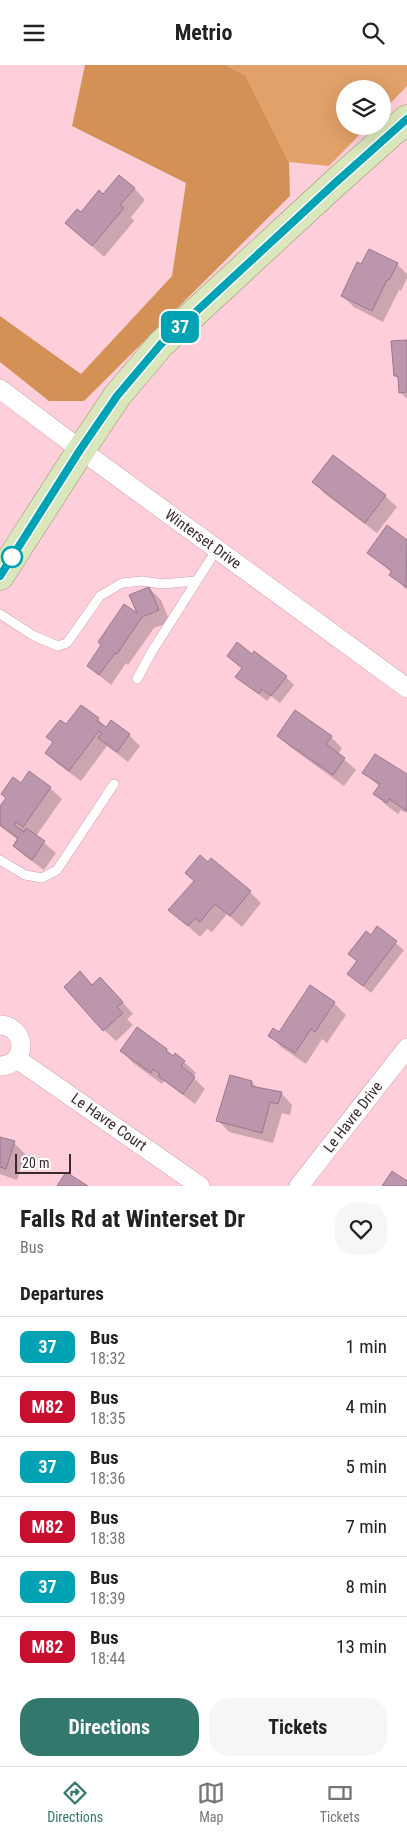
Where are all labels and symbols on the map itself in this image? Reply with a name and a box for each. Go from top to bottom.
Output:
line badge: 37 [158,311,202,343]
street label: Winterset Drive [161,505,245,573]
unlabelled marker [1,546,23,568]
street label: Le Havre Drive [320,1078,386,1156]
street label: Le Havre Court [68,1089,150,1155]
scale bar [15,1151,71,1174]

